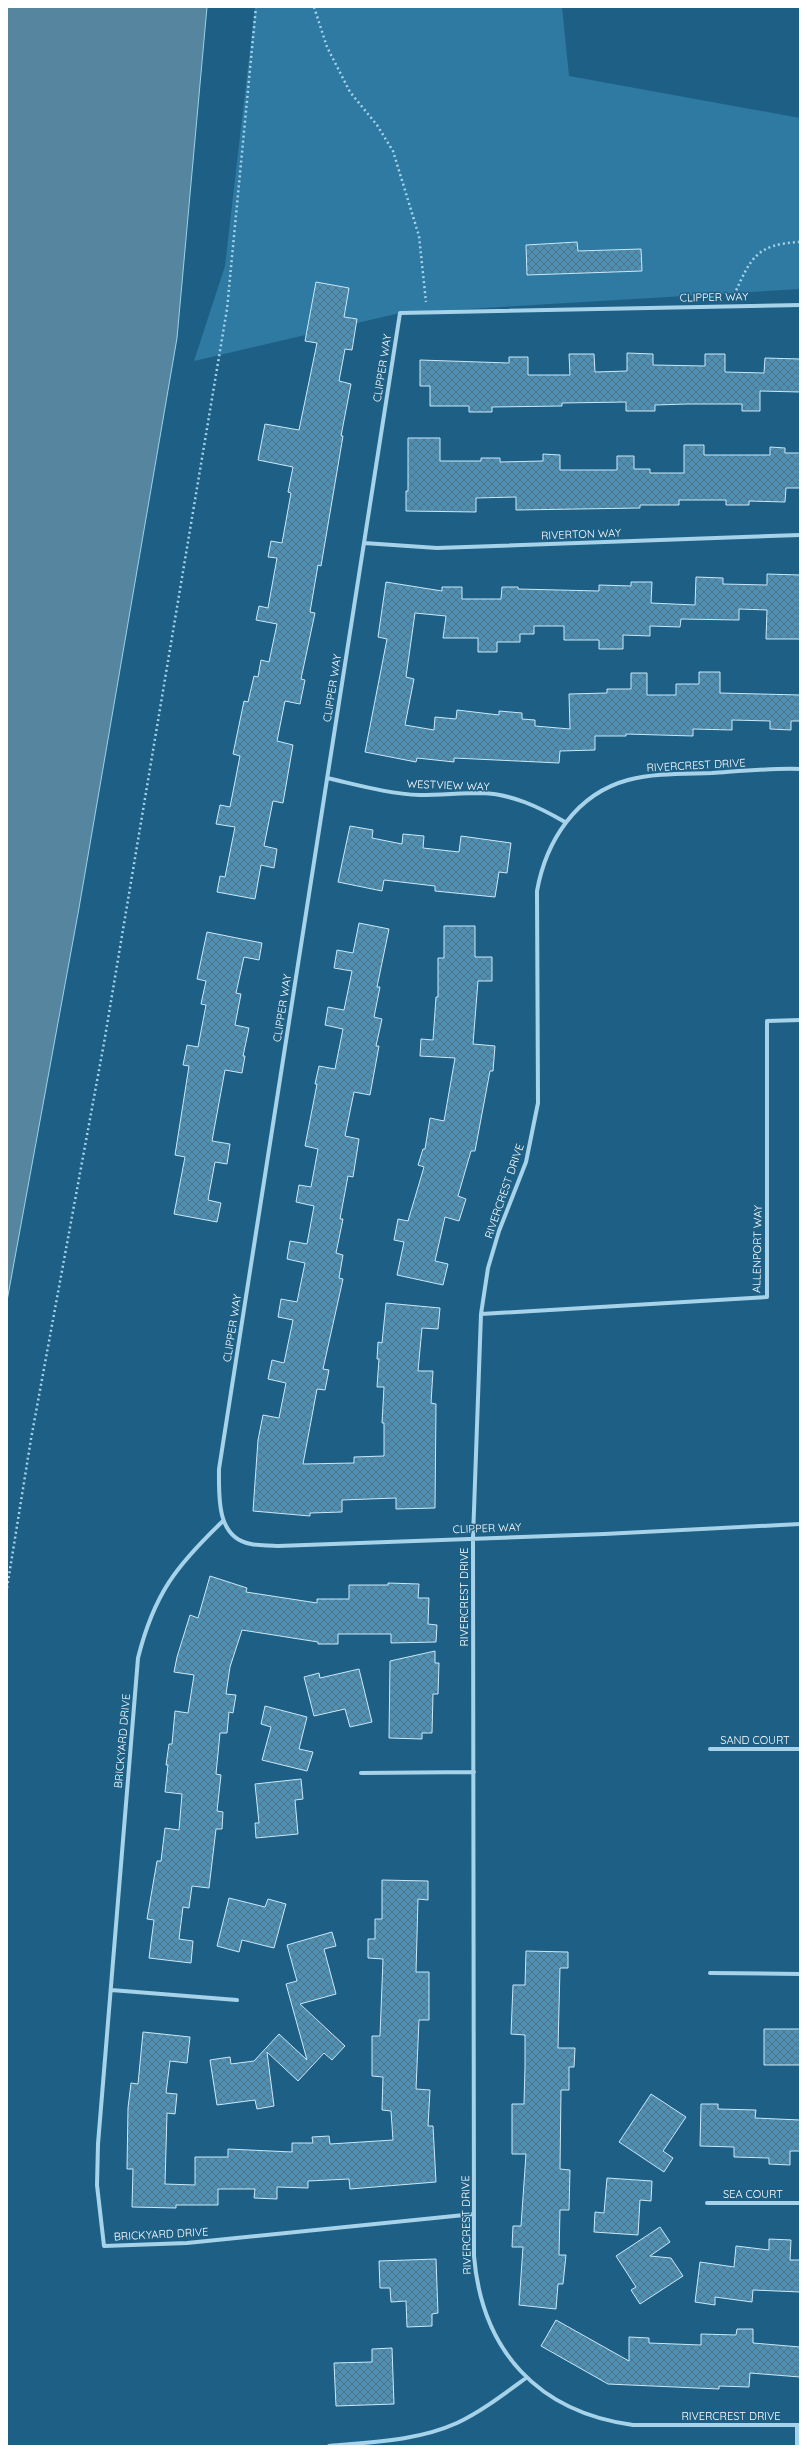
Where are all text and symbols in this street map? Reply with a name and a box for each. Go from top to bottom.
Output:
street label: CLIPPER WAY [680,289,748,305]
street label: CLIPPER WAY [370,333,394,403]
street label: RIVERTON WAY [541,526,621,542]
street label: CLIPPER WAY [320,653,344,723]
street label: RIVERCREST DRIVE [646,755,746,775]
street label: WESTVIEW WAY [406,777,490,793]
street label: CLIPPER WAY [270,973,294,1043]
street label: RIVERCREST DRIVE [481,1142,527,1240]
street label: ALLENPORT WAY [749,1205,765,1293]
street label: CLIPPER WAY [220,1293,244,1363]
street label: CLIPPER WAY [452,1520,522,1536]
street label: RIVERCREST DRIVE [457,1547,471,1647]
street label: BRICKYARD DRIVE [111,1693,133,1789]
street label: SAND COURT [720,1733,790,1747]
street label: RIVERCREST DRIVE [458,2175,474,2275]
street label: SEA COURT [723,2187,783,2201]
street label: BRICKYARD DRIVE [113,2225,209,2243]
street label: RIVERCREST DRIVE [681,2409,781,2423]

